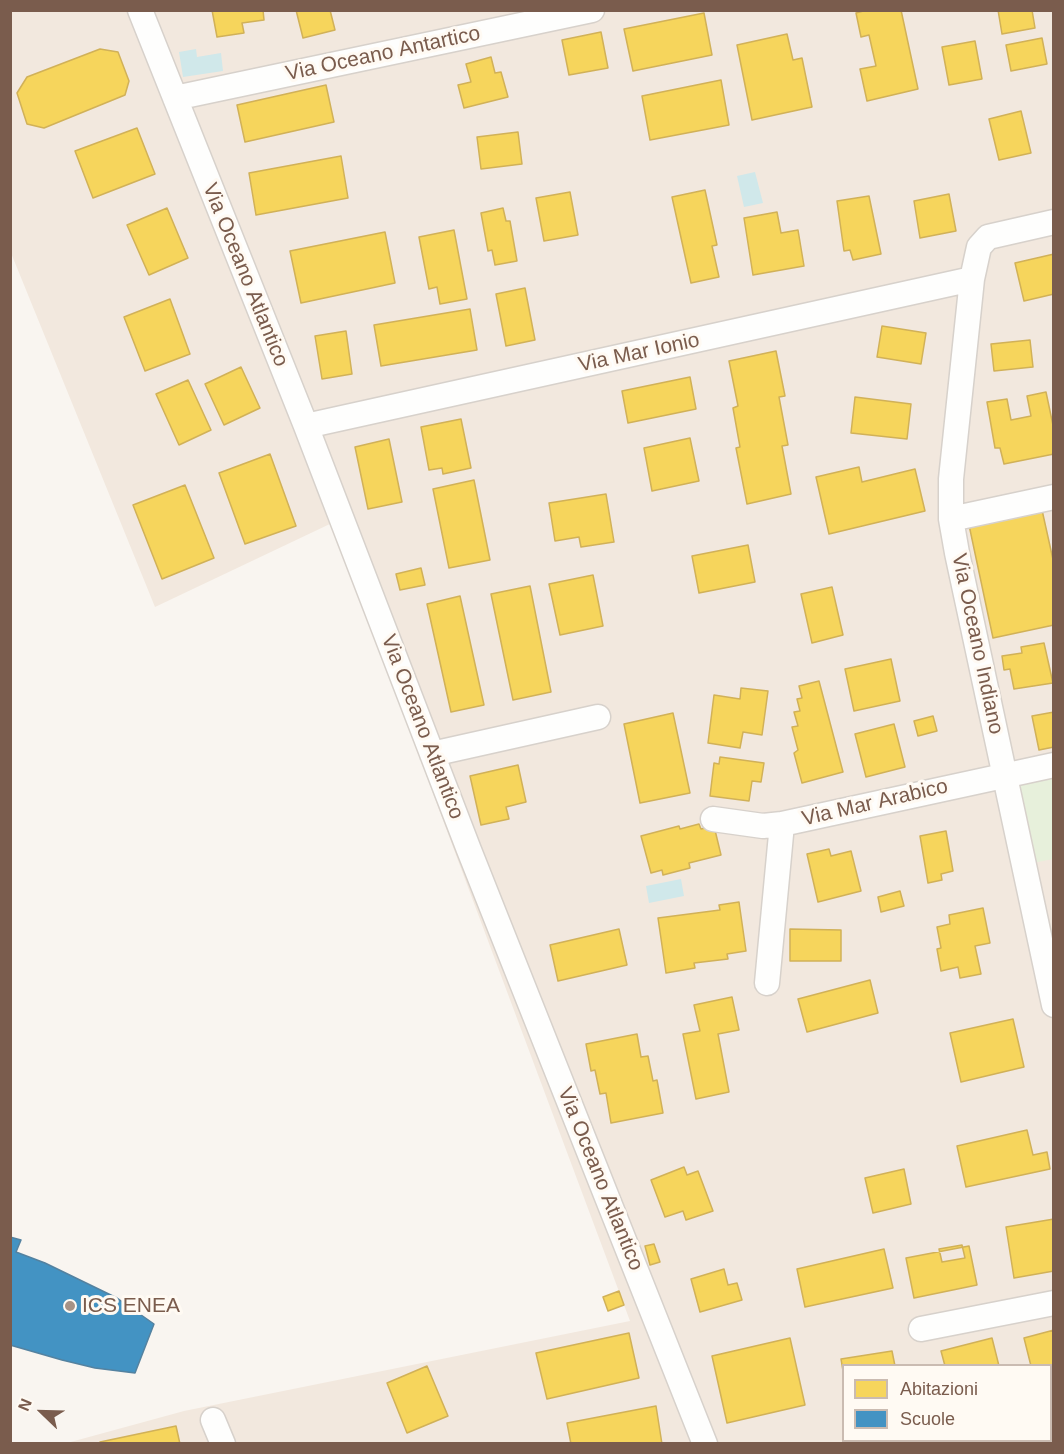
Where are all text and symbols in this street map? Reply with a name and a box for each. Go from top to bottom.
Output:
street label: Via Oceano Antartico [284,21,482,87]
street label: Via Oceano Atlantico [197,180,293,370]
street label: Via Mar Ionio [576,328,702,378]
street label: Via Oceano Indiano [946,551,1008,737]
street label: Via Oceano Atlantico [375,631,469,823]
street label: Via Mar Arabico [800,774,950,832]
street label: Via Oceano Atlantico [552,1084,648,1274]
place label: ICS ENEA [82,1293,180,1319]
marker: ICS ENEA [63,1299,77,1313]
legend [842,1364,1052,1442]
text: Abitazioni [900,1379,978,1399]
north arrow [12,1382,72,1442]
text: N [15,1396,35,1413]
text: Scuole [900,1409,955,1429]

